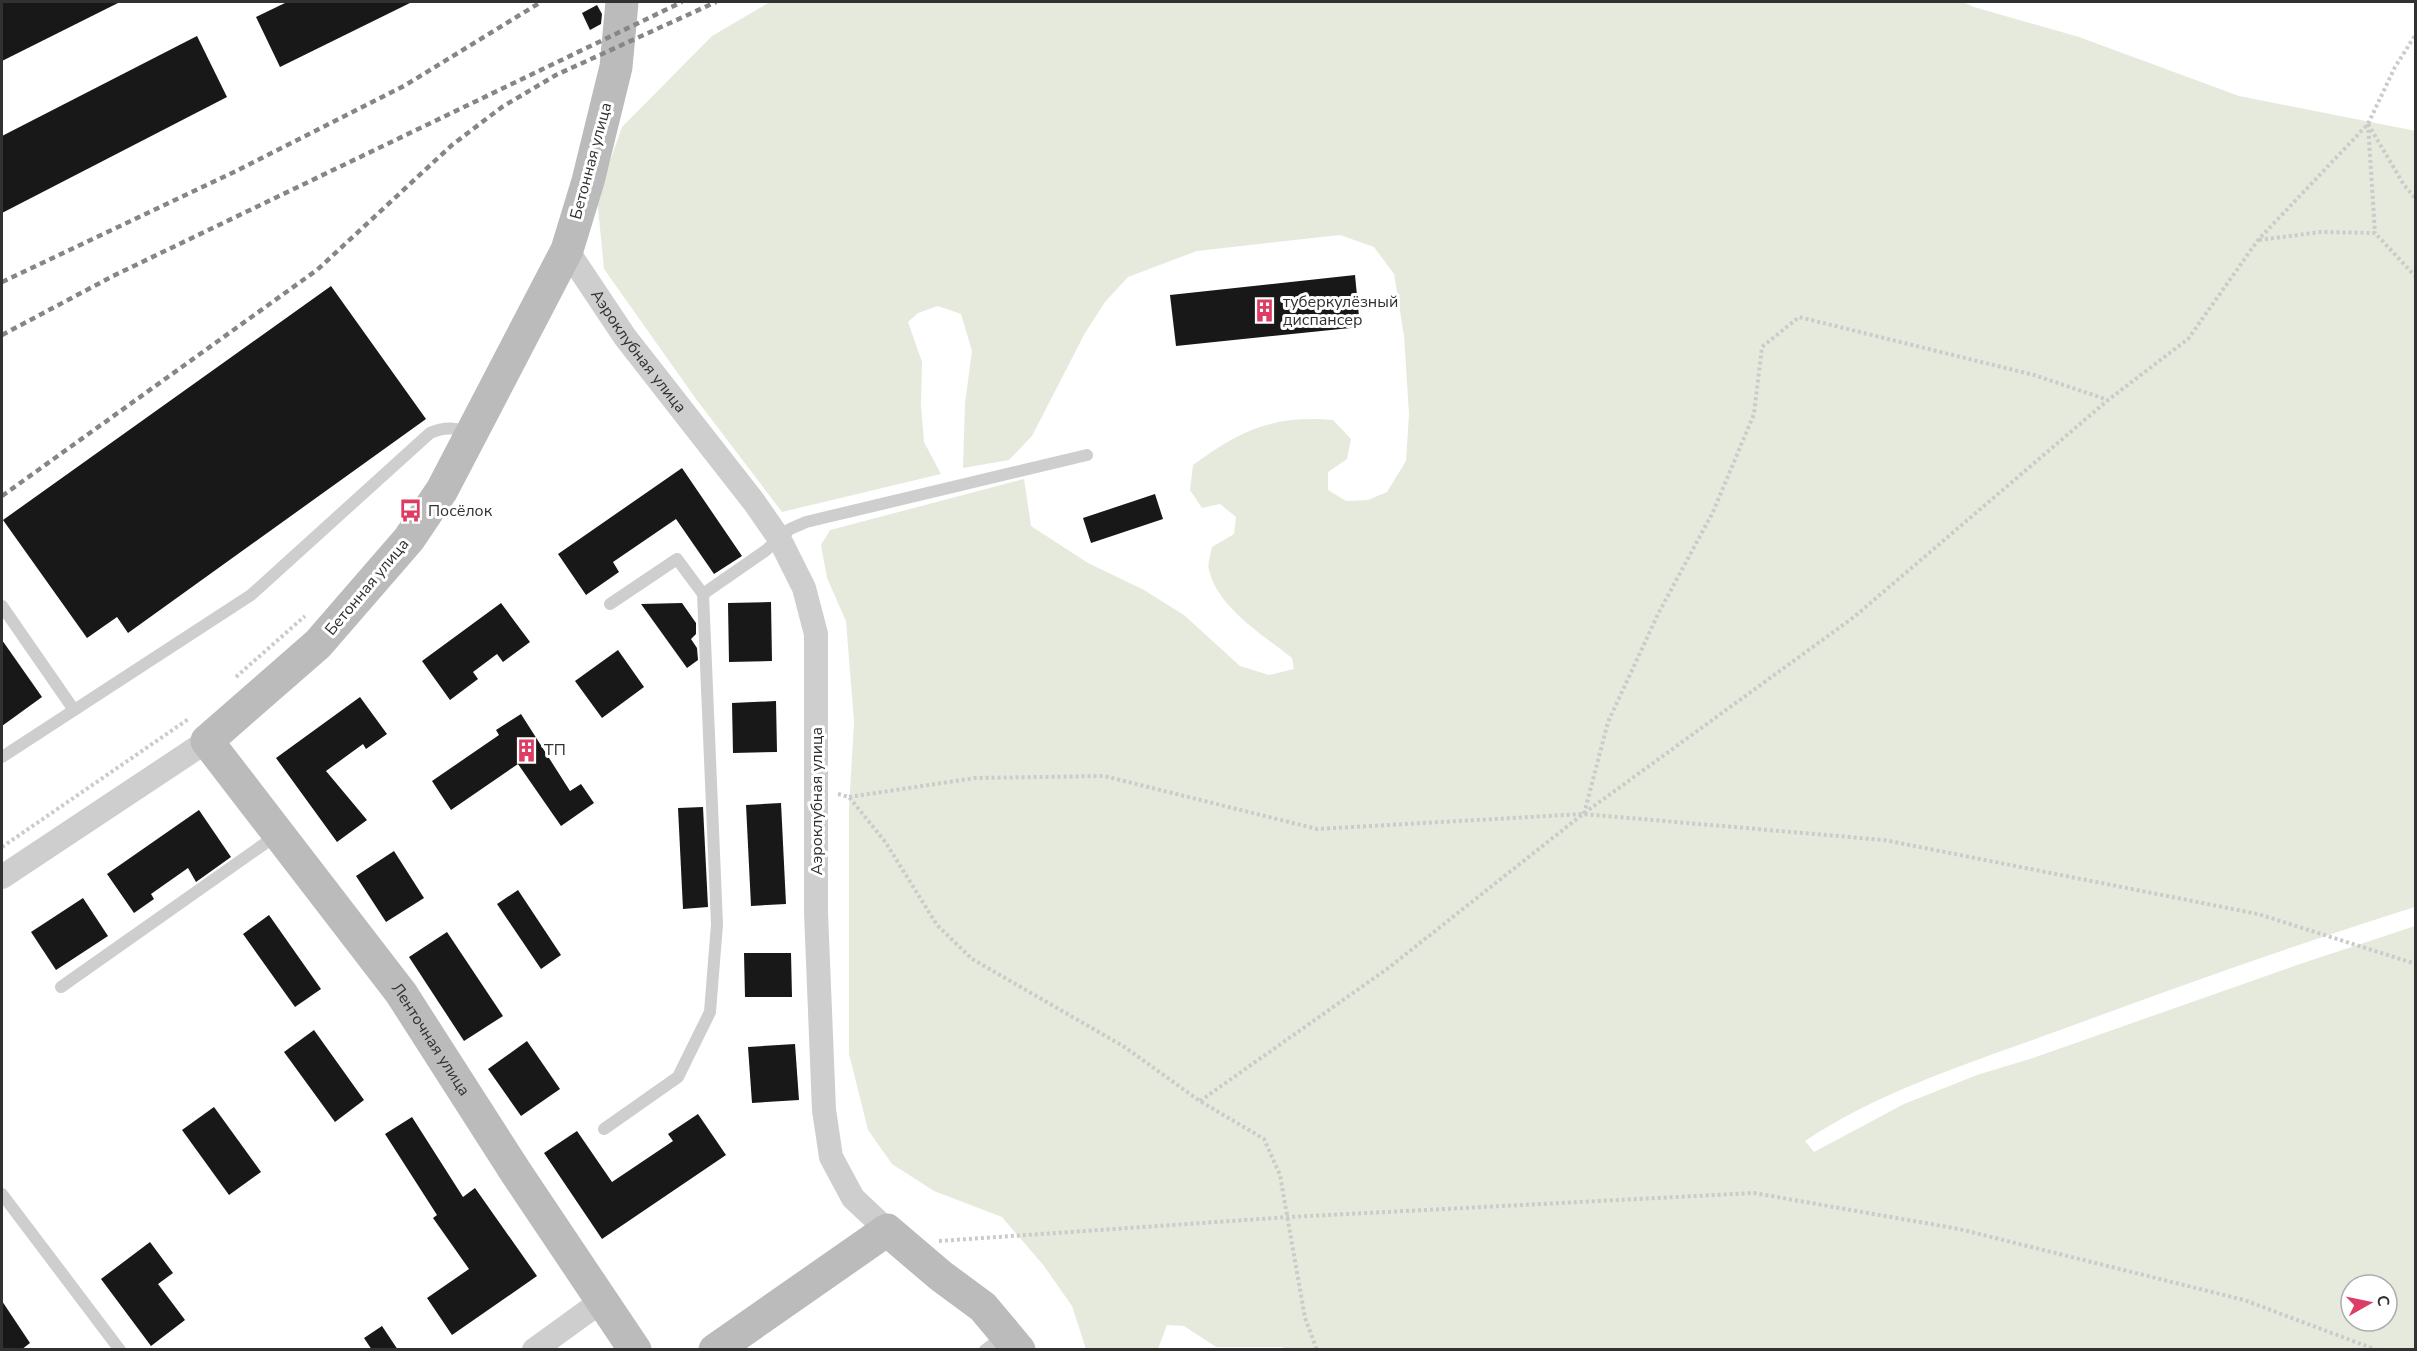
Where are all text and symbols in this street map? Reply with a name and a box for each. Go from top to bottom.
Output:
street label: Бетонная улица [565,100,617,222]
street label: Аэроклубная улица [585,285,691,418]
place label: туберкулёзный диспансер [1283,291,1398,331]
building icon: туберкулёзный диспансер [1252,298,1278,324]
bus stop icon: Посёлок [397,498,423,524]
place label: Посёлок [428,500,493,522]
street label: Бетонная улица [320,534,414,640]
street label: Аэроклубная улица [806,727,828,875]
building icon: ТП [513,737,539,763]
place label: ТП [544,739,566,761]
street label: Ленточная улица [386,978,475,1100]
north arrow [2339,1273,2399,1333]
text: С [2371,1294,2395,1308]

